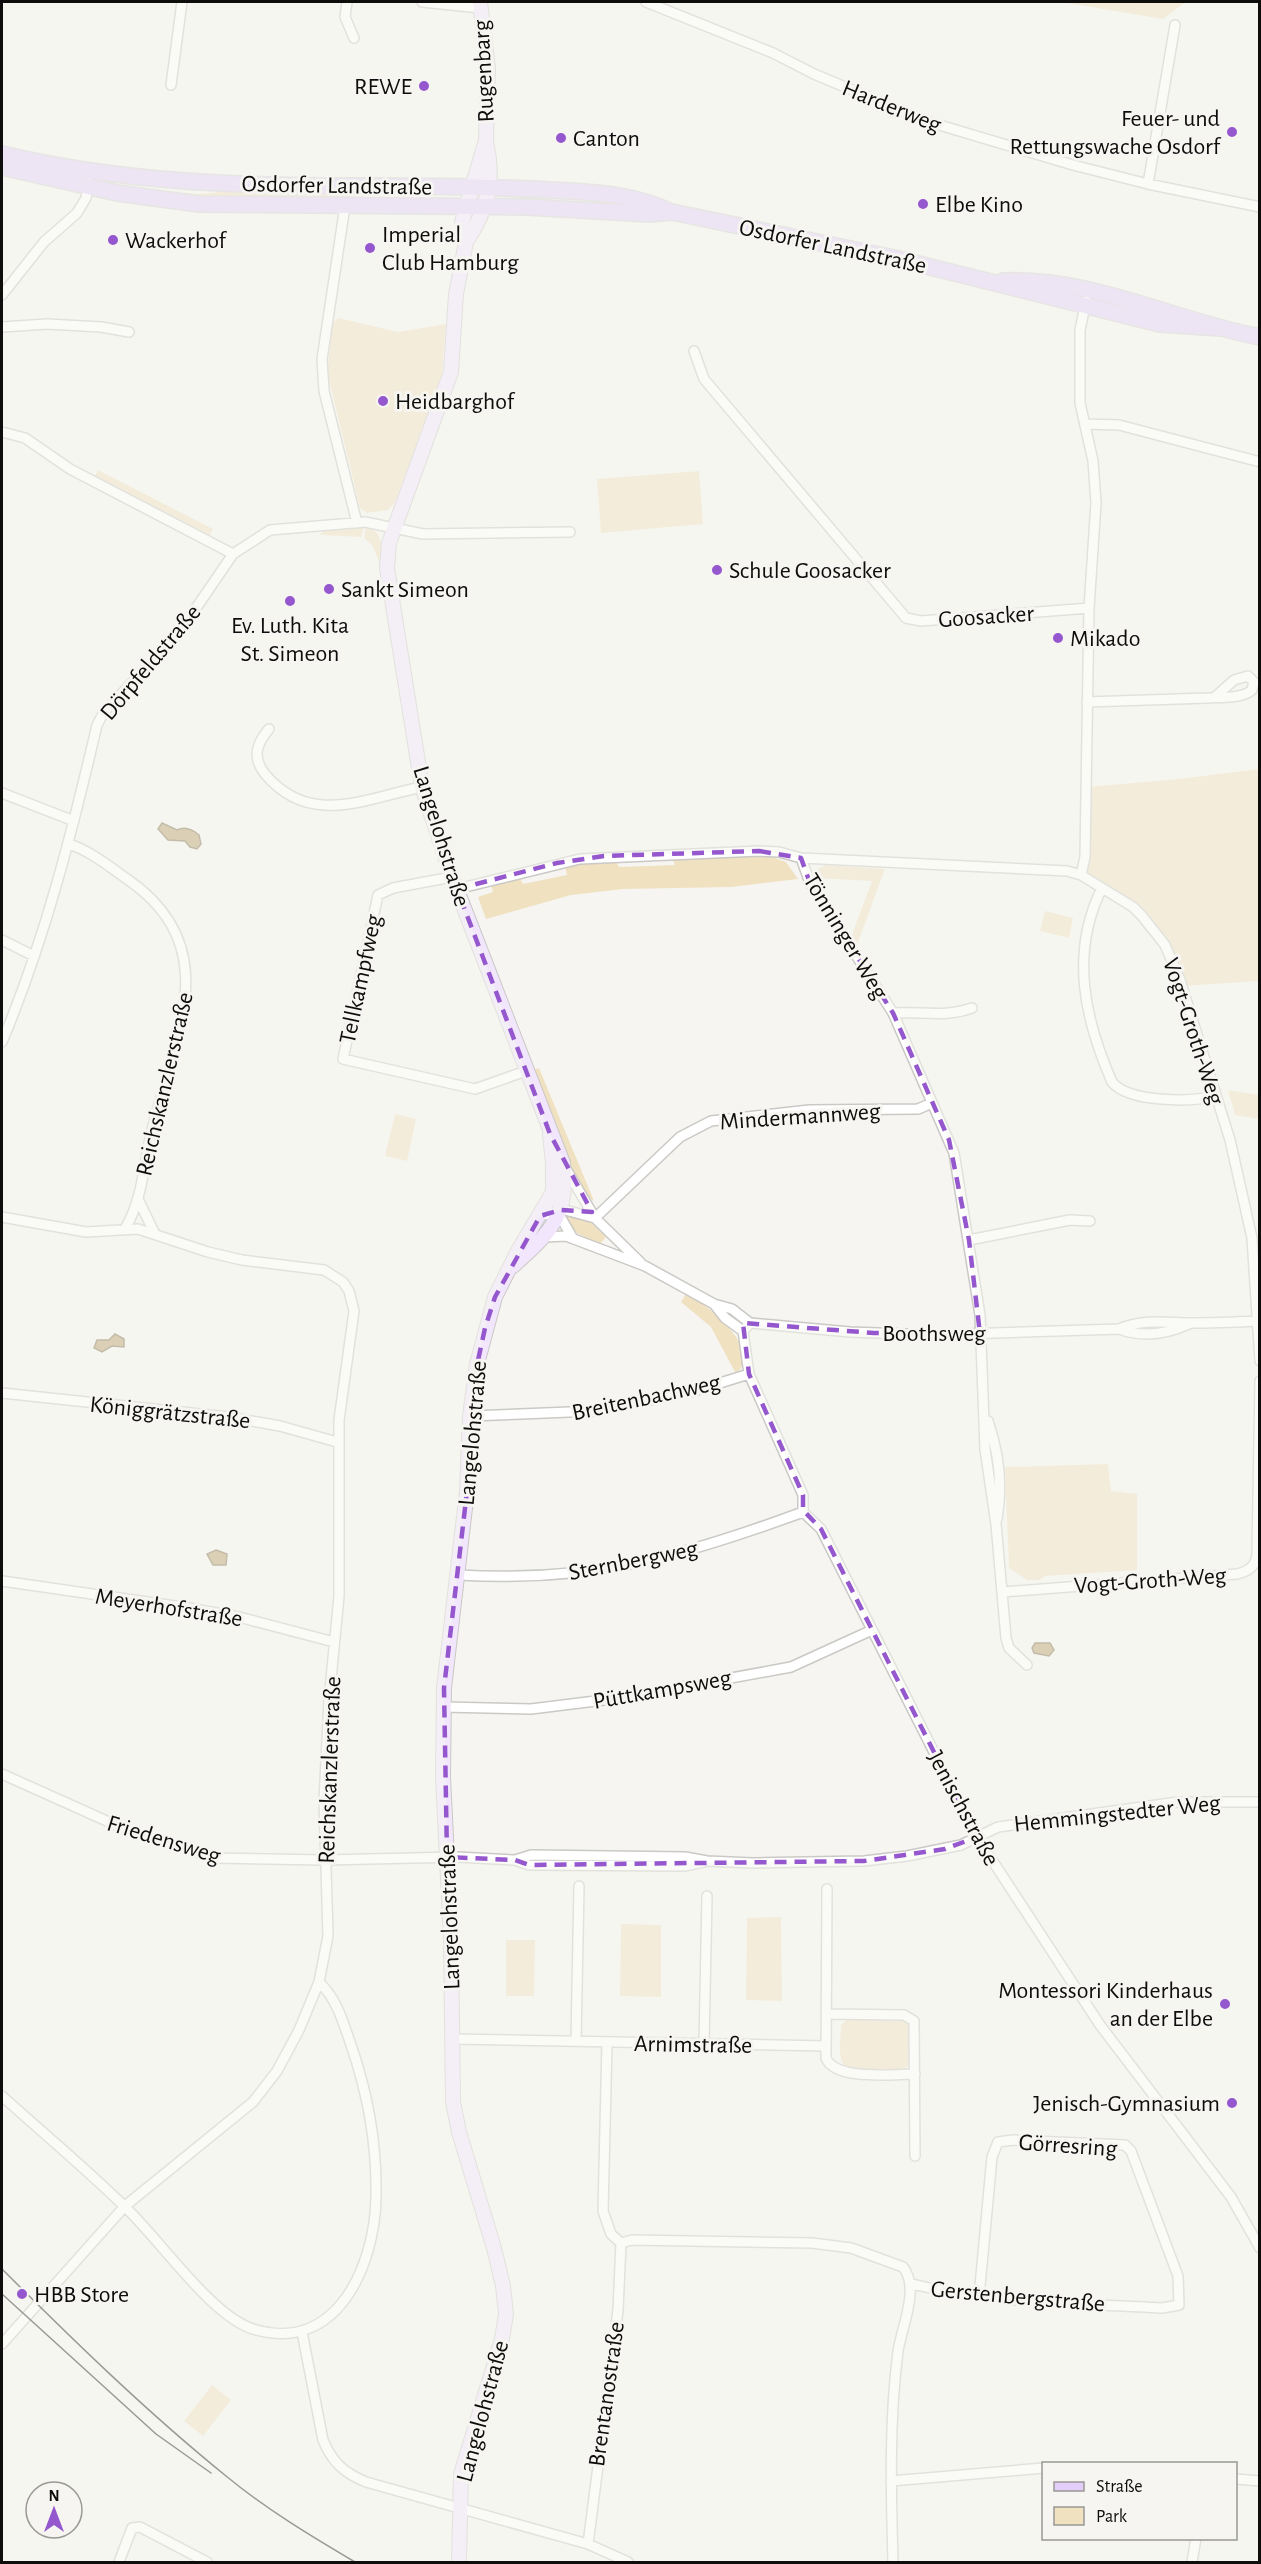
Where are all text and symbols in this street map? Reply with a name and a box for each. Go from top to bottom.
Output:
street label: Rugenbarg [469,19,499,123]
place label: REWE [354,75,412,99]
street label: Harderweg [839,76,945,138]
marker: REWE [417,79,431,93]
place label: Feuer- und Rettungswache Osdorf [1009,107,1222,159]
marker: Feuer- und Rettungswache Osdorf [1225,125,1239,139]
place label: Canton [573,127,640,151]
marker: Canton [554,131,568,145]
street label: Osdorfer Landstraße [241,172,432,200]
place label: Elbe Kino [935,193,1023,217]
marker: Elbe Kino [916,197,930,211]
street label: Osdorfer Landstraße [737,215,929,279]
place label: Imperial Club Hamburg [382,223,519,275]
place label: Wackerhof [125,229,228,253]
marker: Wackerhof [106,233,120,247]
marker: Imperial Club Hamburg [363,241,377,255]
place label: Heidbarghof [395,390,516,414]
marker: Heidbarghof [376,394,390,408]
place label: Schule Goosacker [729,559,891,583]
marker: Schule Goosacker [710,563,724,577]
place label: Sankt Simeon [341,578,469,602]
marker: Sankt Simeon [322,582,336,596]
marker: Ev. Luth. Kita St. Simeon [283,594,297,608]
street label: Dörpfeldstraße [96,600,206,725]
street label: Goosacker [937,602,1035,632]
place label: Ev. Luth. Kita St. Simeon [231,614,349,666]
place label: Mikado [1070,627,1141,651]
marker: Mikado [1051,631,1065,645]
street label: Langelohstraße [408,763,474,909]
street label: Tönninger Weg [798,870,892,1004]
street label: Tellkampfweg [336,912,386,1046]
street label: Vogt-Groth-Weg [1158,955,1228,1108]
street label: Reichskanzlerstraße [132,990,198,1178]
street label: Mindermannweg [719,1099,881,1135]
street label: Boothsweg [882,1322,986,1346]
street label: Langelohstraße [455,1359,491,1507]
street label: Breitenbachweg [570,1370,723,1425]
street label: Königgrätzstraße [88,1393,251,1433]
street label: Sternbergweg [567,1537,700,1585]
street label: Vogt-Groth-Weg [1073,1564,1227,1598]
street label: Meyerhofstraße [93,1584,244,1631]
street label: Püttkampsweg [591,1666,733,1714]
street label: Reichskanzlerstraße [315,1676,345,1864]
street label: Jenischstraße [923,1747,1003,1870]
street label: Hemmingstedter Weg [1013,1791,1222,1837]
street label: Friedensweg [104,1811,224,1869]
street label: Langelohstraße [435,1844,465,1990]
place label: Montessori Kinderhaus an der Elbe [998,1979,1213,2031]
marker: Montessori Kinderhaus an der Elbe [1218,1997,1232,2011]
street label: Arnimstraße [634,2032,752,2058]
place label: Jenisch-Gymnasium [1033,2092,1220,2116]
marker: Jenisch-Gymnasium [1225,2096,1239,2110]
street label: Görresring [1018,2131,1118,2161]
street label: Gerstenbergstraße [930,2277,1106,2317]
place label: HBB Store [34,2283,129,2307]
marker: HBB Store [15,2287,29,2301]
street label: Brentanostraße [585,2320,629,2468]
street label: Langelohstraße [453,2338,513,2485]
legend [1042,2462,1237,2540]
text: Straße [1096,2478,1142,2496]
north arrow [24,2480,84,2540]
text: N [48,2488,60,2504]
text: Park [1096,2508,1128,2526]

